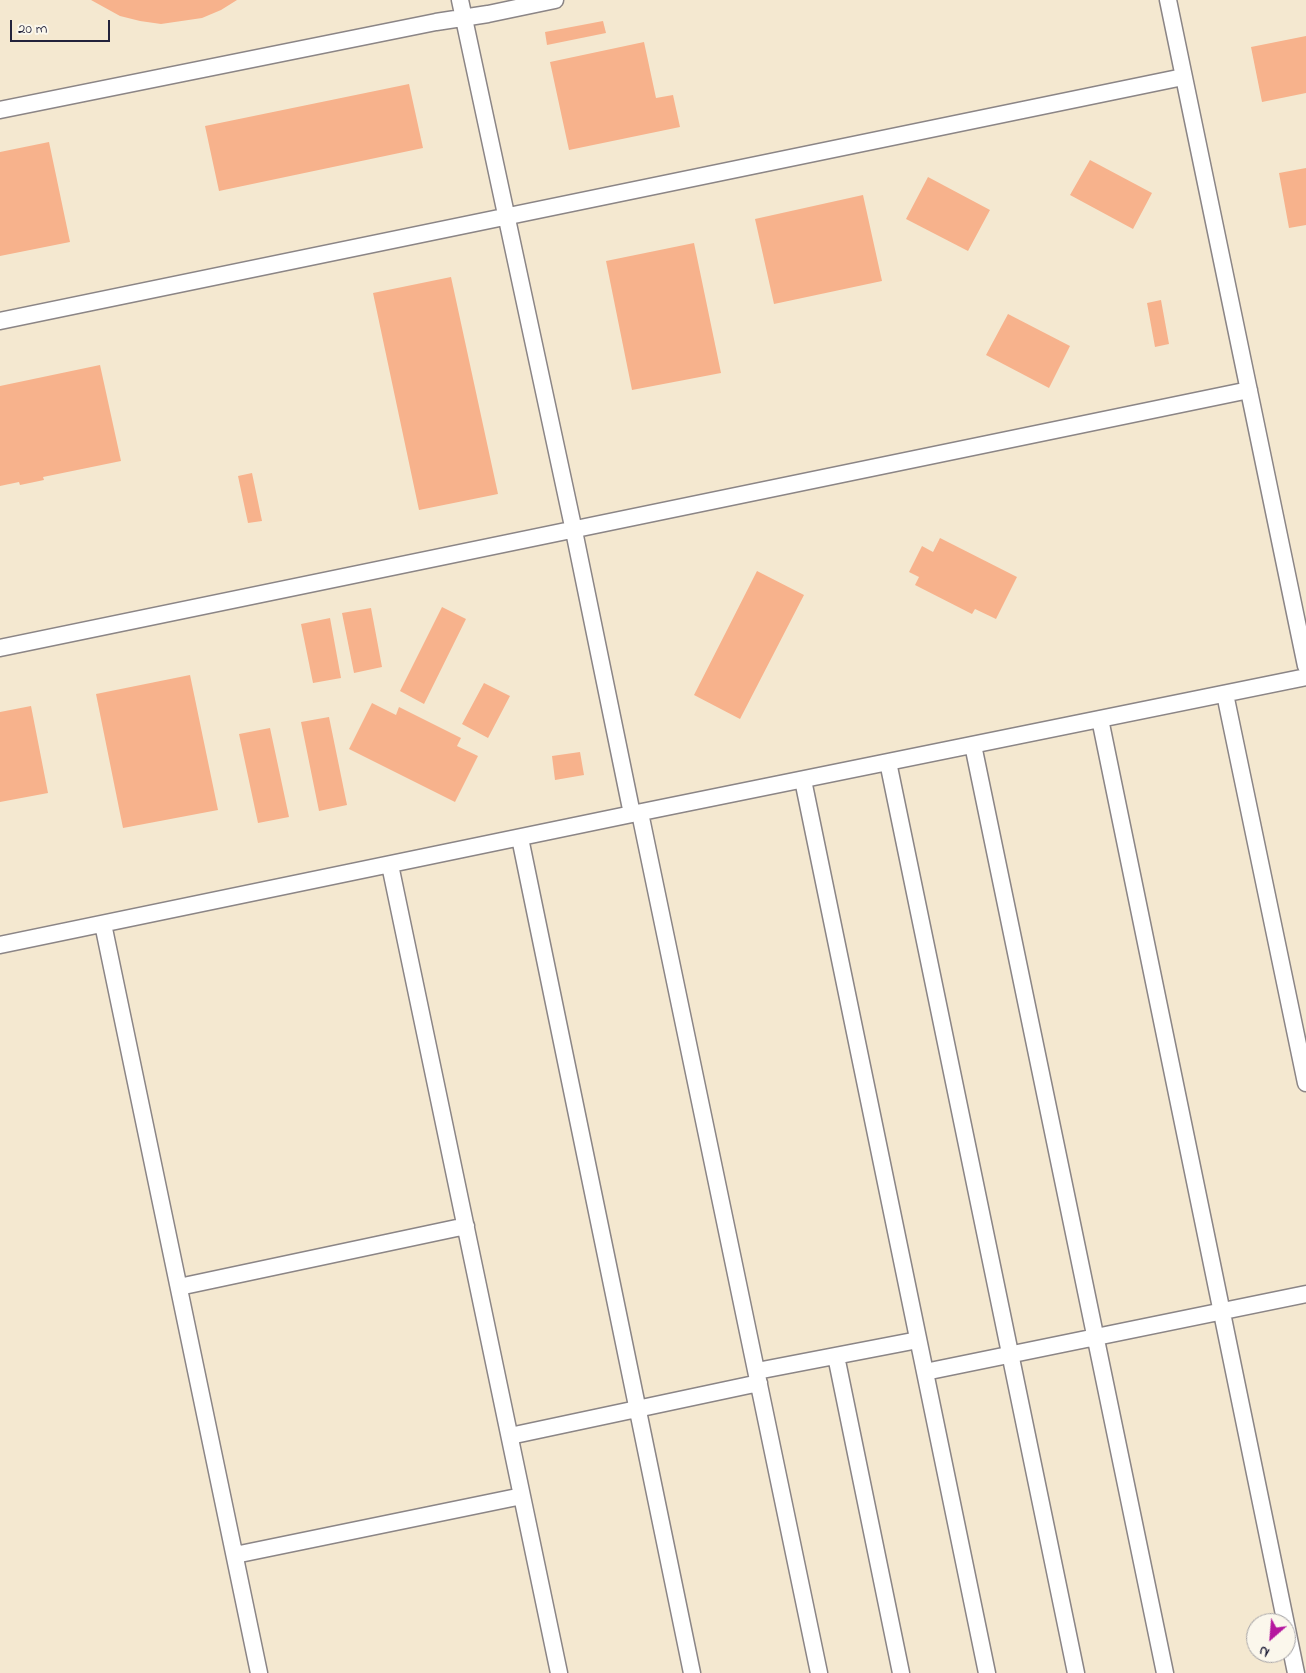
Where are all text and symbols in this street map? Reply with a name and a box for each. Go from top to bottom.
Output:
scale bar [12,10,112,42]
text: 20 m [18,18,47,40]
north arrow [1246,1613,1296,1663]
text: N [1255,1639,1273,1662]

